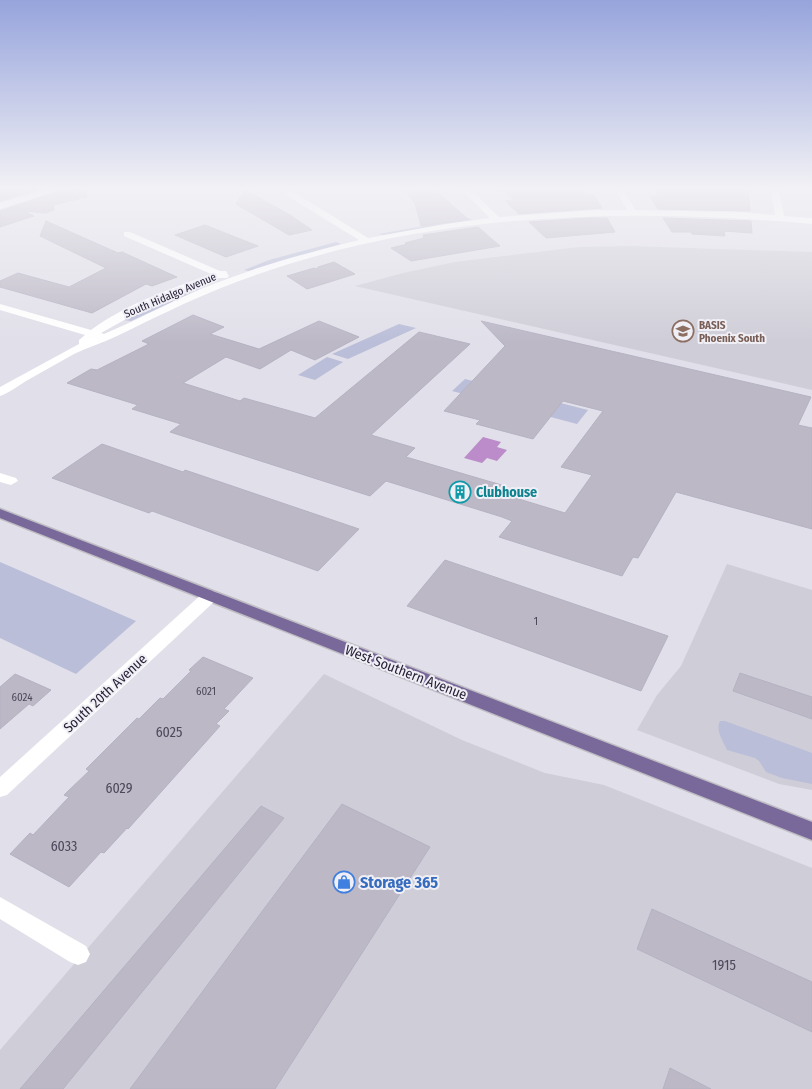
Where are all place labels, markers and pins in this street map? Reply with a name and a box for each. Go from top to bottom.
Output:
school or university icon: BASIS Phoenix South [671,319,695,343]
place label: BASIS Phoenix South [699,319,765,345]
building icon: Clubhouse [448,480,472,504]
place label: Clubhouse [476,484,537,501]
shop icon: Storage 365 [332,870,356,894]
place label: Storage 365 [360,873,438,892]

